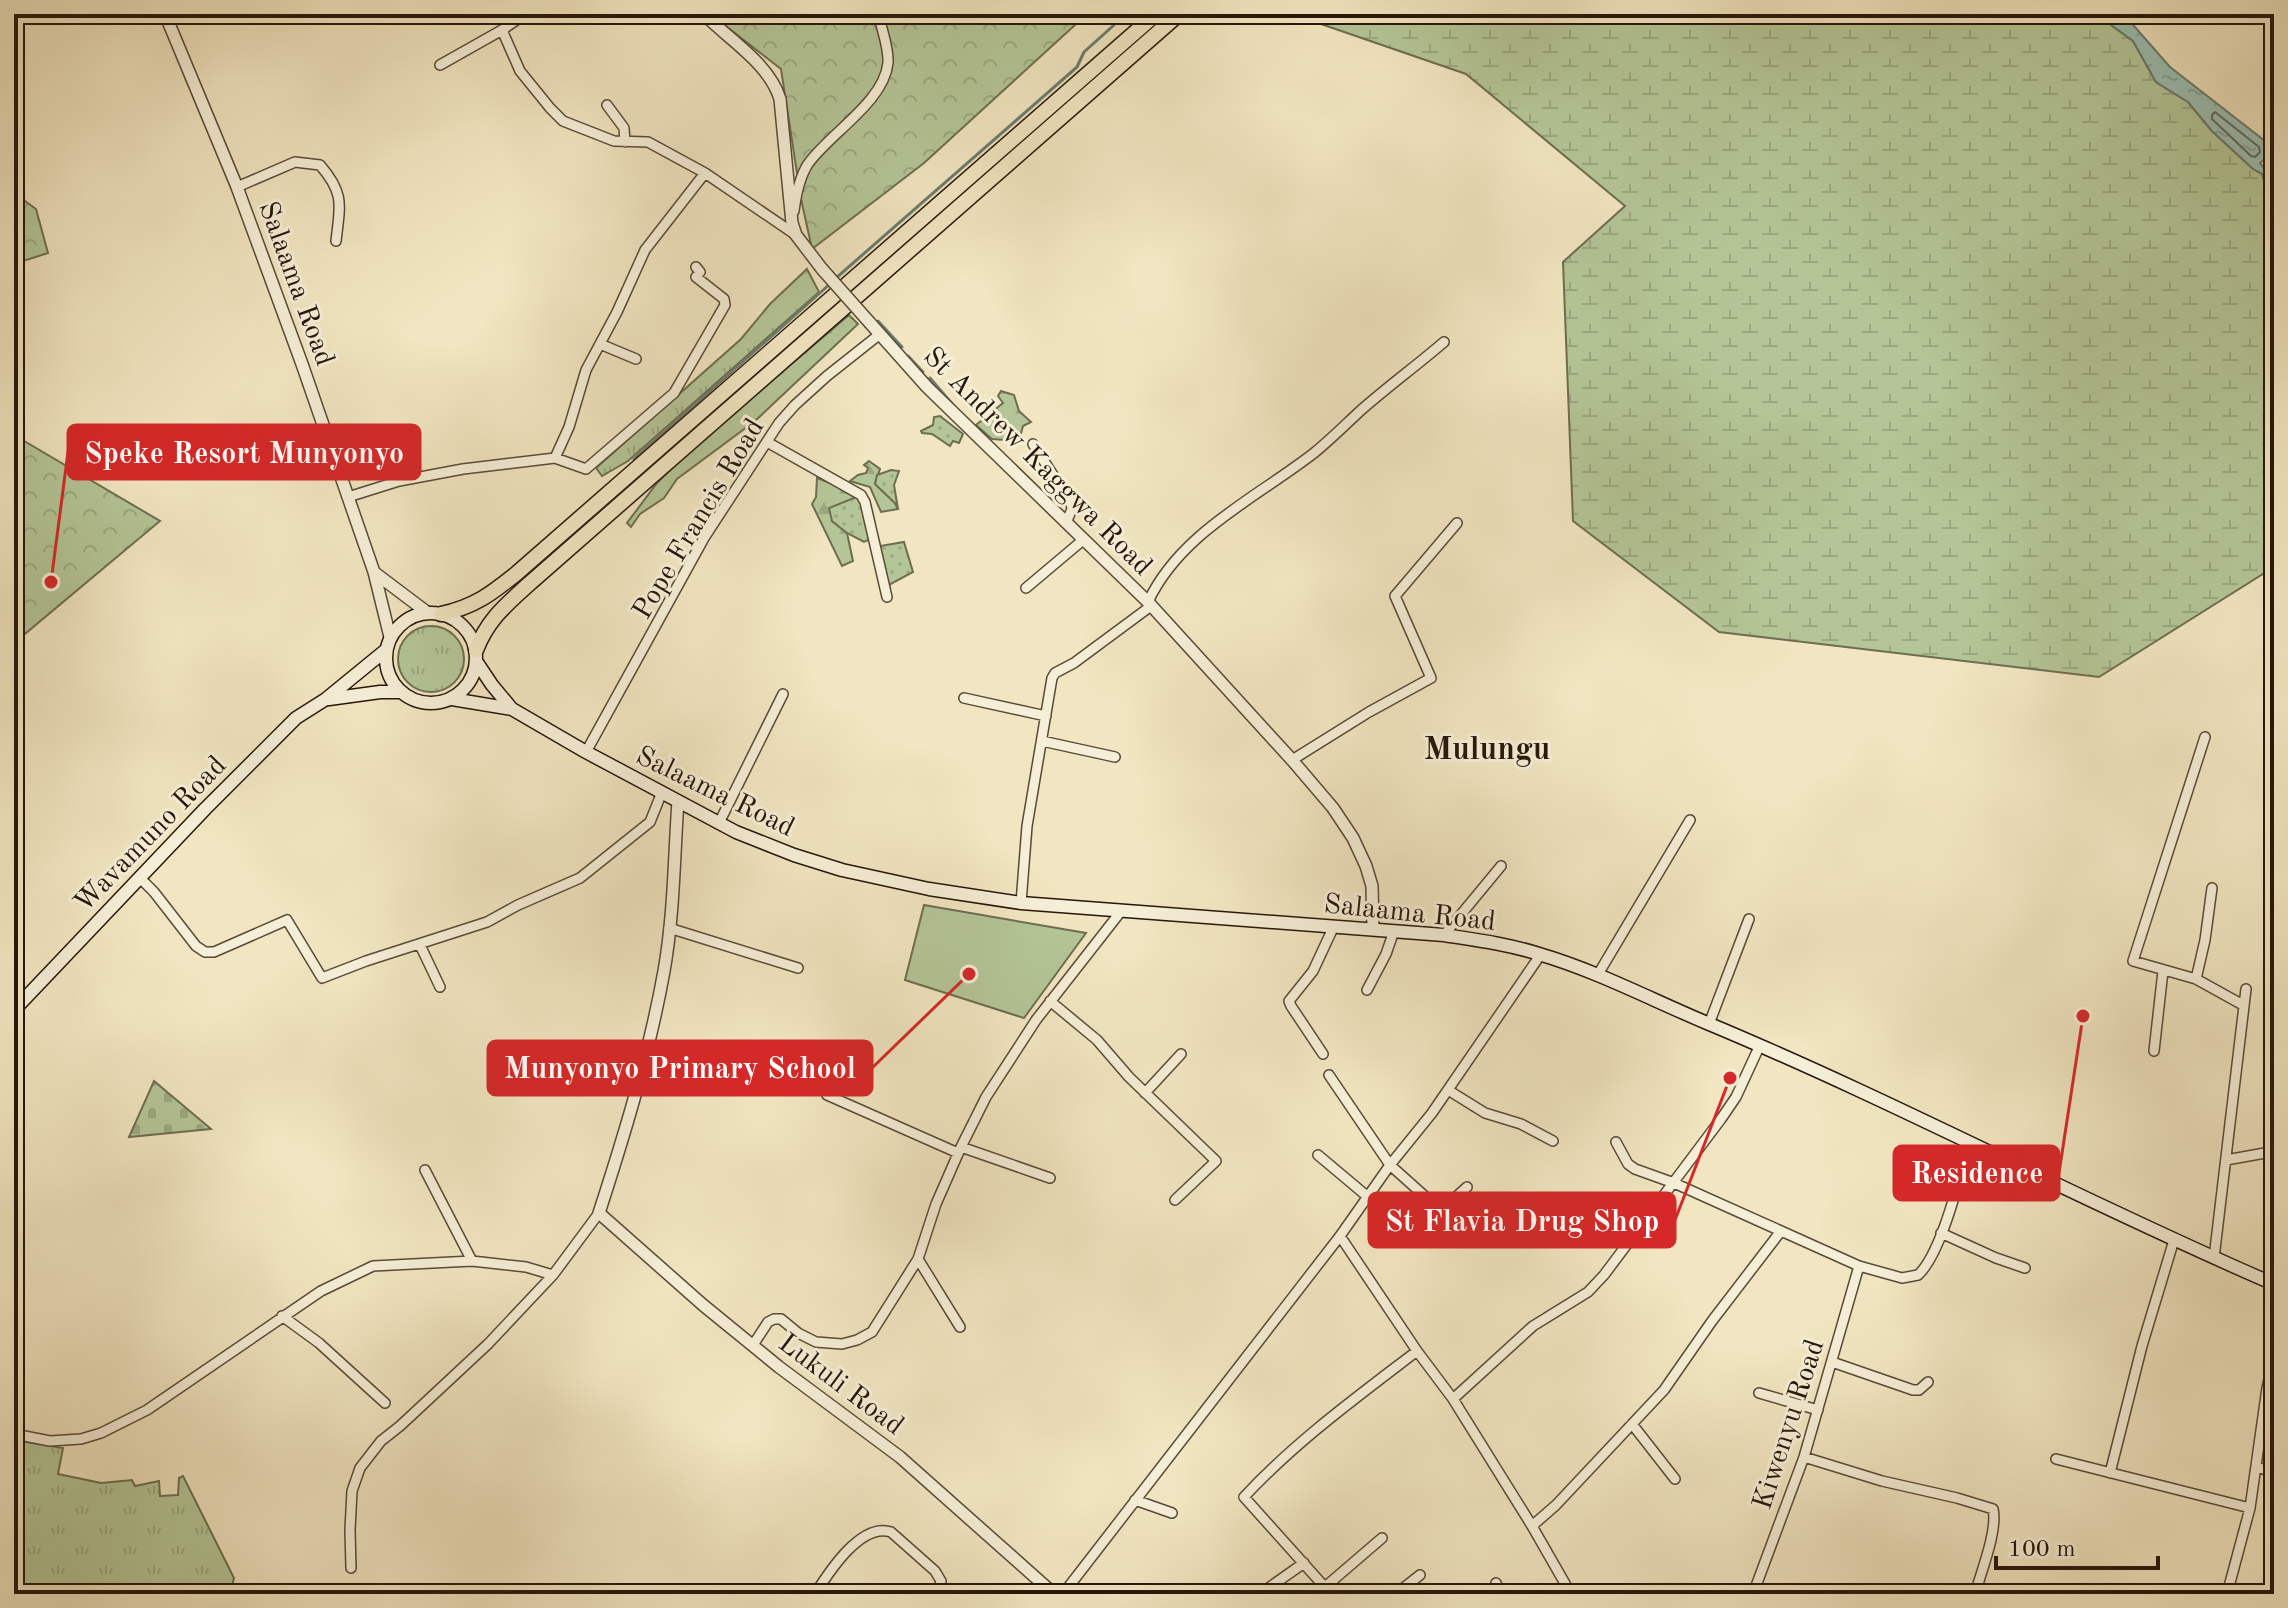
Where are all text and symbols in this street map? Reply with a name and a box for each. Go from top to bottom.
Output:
street label: Salaama Road [252,198,338,370]
street label: St Andrew Kaggwa Road [917,343,1156,582]
street label: Pope Francis Road [629,415,770,625]
callout: Speke Resort Munyonyo [68,425,420,479]
text: Speke Resort Munyonyo [84,440,404,470]
district label: Mulungu [1424,735,1550,767]
street label: Salaama Road [631,742,798,843]
street label: Wavamuno Road [70,752,232,918]
street label: Salaama Road [1322,891,1497,937]
callout: Munyonyo Primary School [488,1041,872,1095]
text: Munyonyo Primary School [504,1055,856,1085]
callout: Residence [1894,1146,2059,1200]
text: Residence [1910,1160,2044,1190]
callout: St Flavia Drug Shop [1369,1193,1675,1247]
text: St Flavia Drug Shop [1385,1208,1659,1238]
street label: Lukuli Road [772,1330,908,1441]
street label: Kiwenyu Road [1749,1336,1831,1513]
scale bar [1996,1520,2158,1570]
text: 100 m [2008,1538,2076,1562]

